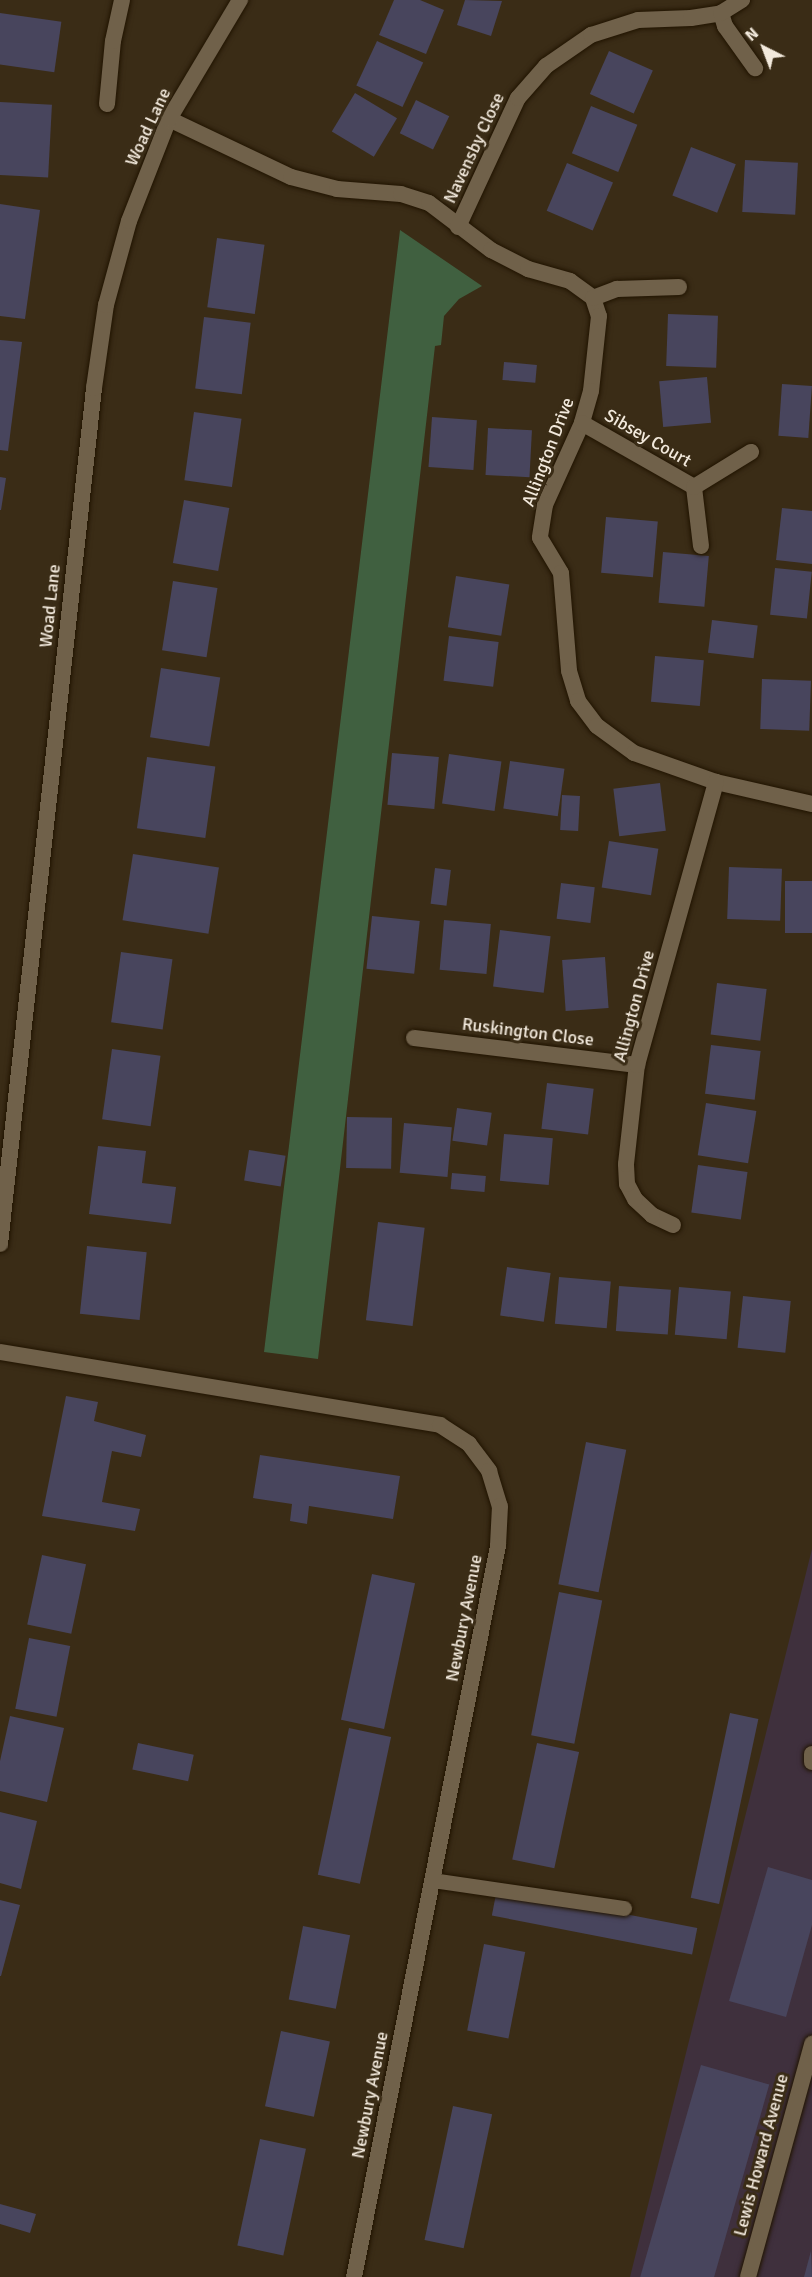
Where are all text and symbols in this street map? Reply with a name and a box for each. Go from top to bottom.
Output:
north arrow [734,18,794,78]
text: N [741,23,763,46]
street label: Woad Lane [121,85,175,169]
street label: Navensby Close [439,89,509,207]
street label: Allington Drive [517,395,579,509]
street label: Sibsey Court [601,404,695,472]
street label: Woad Lane [35,563,65,649]
street label: Allington Drive [609,948,659,1064]
street label: Ruskington Close [461,1013,595,1051]
street label: Newbury Avenue [441,1553,487,1683]
street label: Newbury Avenue [347,2030,393,2160]
street label: Lewis Howard Avenue [729,2071,793,2239]

